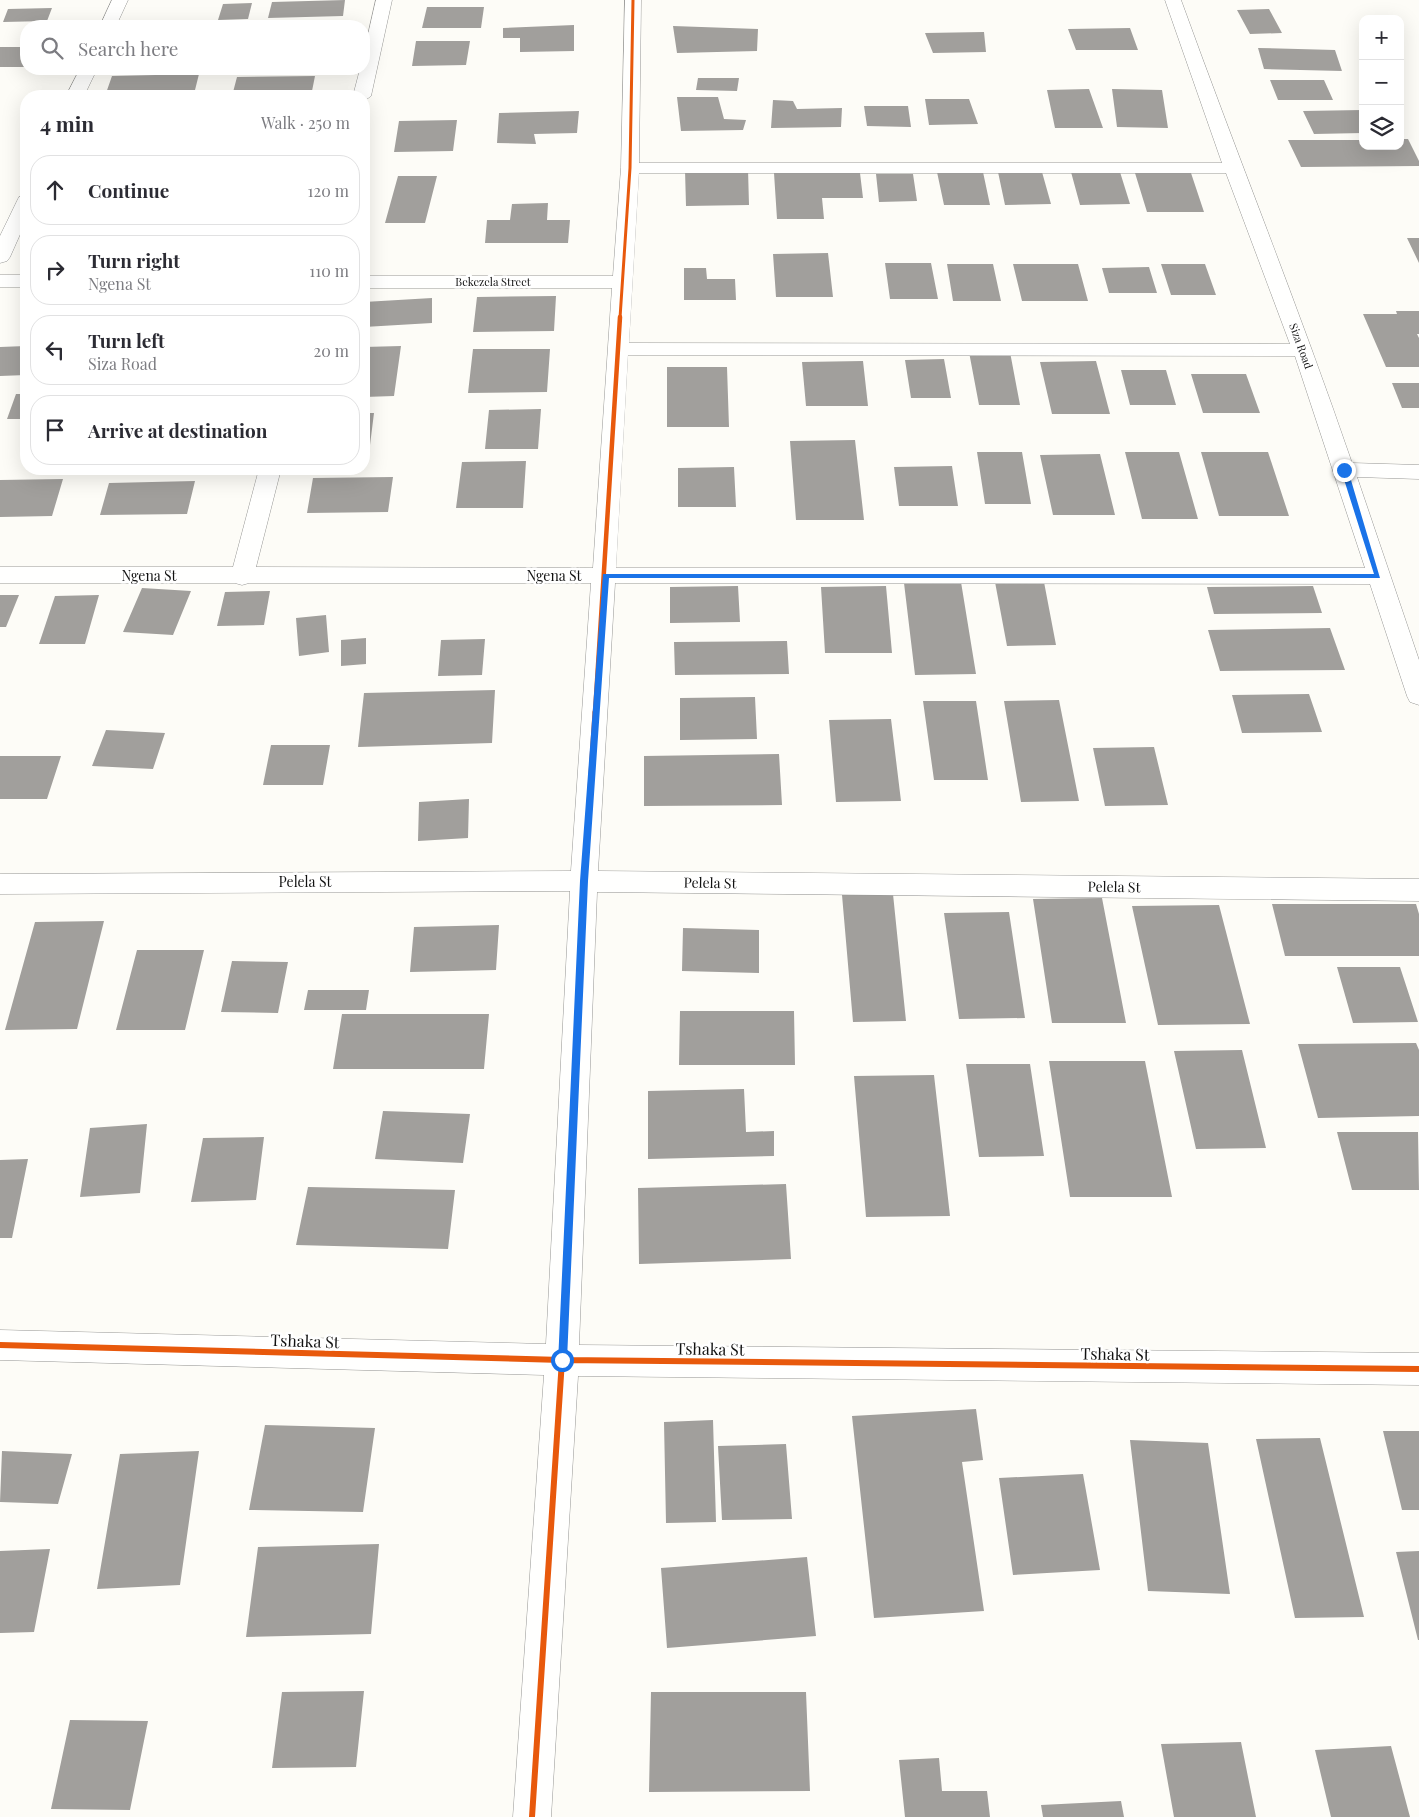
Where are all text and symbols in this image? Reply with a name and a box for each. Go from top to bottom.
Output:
map controls [1359,15,1404,150]
button: + [1359,15,1404,60]
search box [20,20,370,75]
icon: search [38,34,66,62]
text: Search here [78,35,178,61]
button: − [1359,60,1404,105]
button: layers [1359,105,1404,150]
text: 4 min [40,109,94,137]
text: Walk · 250 m [261,112,350,133]
icon: ahead [41,176,69,204]
text: Continue [88,177,169,203]
text: 120 m [308,180,349,201]
text: Turn right [88,247,180,273]
icon: right [41,256,69,284]
text: 110 m [309,260,349,281]
text: Ngena St [88,273,151,294]
street label: Bekezela Street [455,274,531,289]
street label: Siza Road [1286,321,1317,371]
text: Turn left [88,327,165,353]
icon: left [41,336,69,364]
text: 20 m [314,340,349,361]
text: Siza Road [88,353,157,374]
icon: arrive [41,416,69,444]
text: Arrive at destination [88,417,268,443]
route end [1333,459,1356,482]
street label: Ngena St [121,566,178,585]
street label: Ngena St [526,566,583,585]
street label: Pelela St [279,872,332,891]
street label: Pelela St [683,873,738,892]
street label: Pelela St [1087,877,1142,896]
street label: Tshaka St [270,1329,340,1352]
street label: Tshaka St [675,1337,745,1360]
street label: Tshaka St [1080,1342,1150,1365]
route start [551,1349,574,1372]

